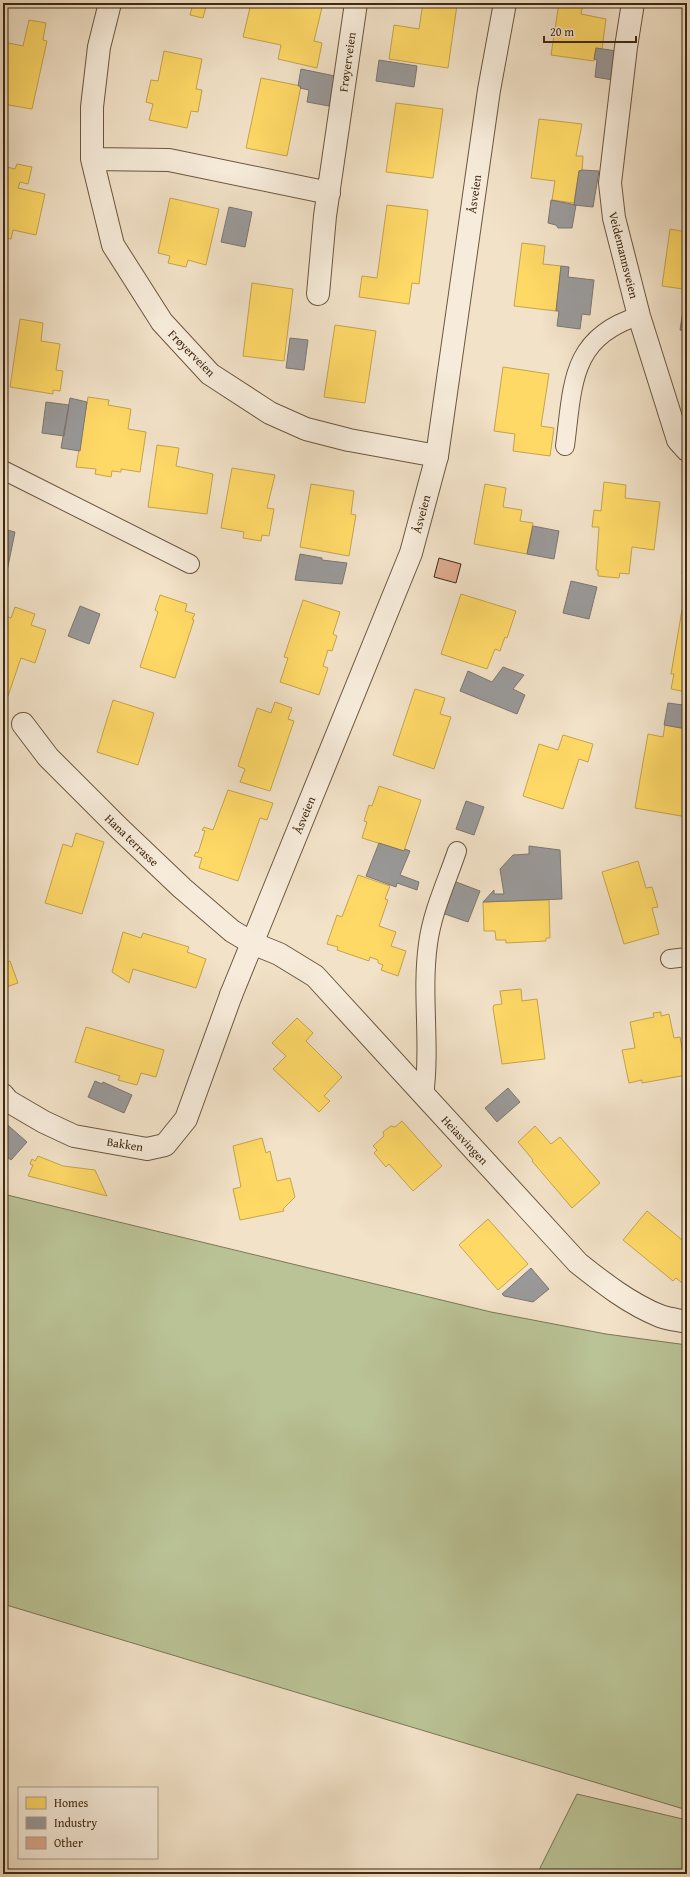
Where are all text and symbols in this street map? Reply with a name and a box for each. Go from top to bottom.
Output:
scale bar [544,18,636,44]
text: 20 m [550,23,574,40]
street label: Frøyerveien [334,31,360,93]
street label: Åsveien [463,173,485,215]
street label: Veidemannsveien [605,210,643,300]
street label: Frøyerveien [165,326,220,381]
street label: Åsveien [408,493,434,535]
street label: Åsveien [289,793,319,836]
street label: Hana terrasse [101,810,163,870]
street label: Heiasvingen [438,1112,492,1169]
street label: Bakken [105,1133,145,1155]
legend [18,1787,158,1859]
text: Homes [54,1794,89,1811]
text: Industry [54,1814,97,1831]
text: Other [54,1834,83,1851]

